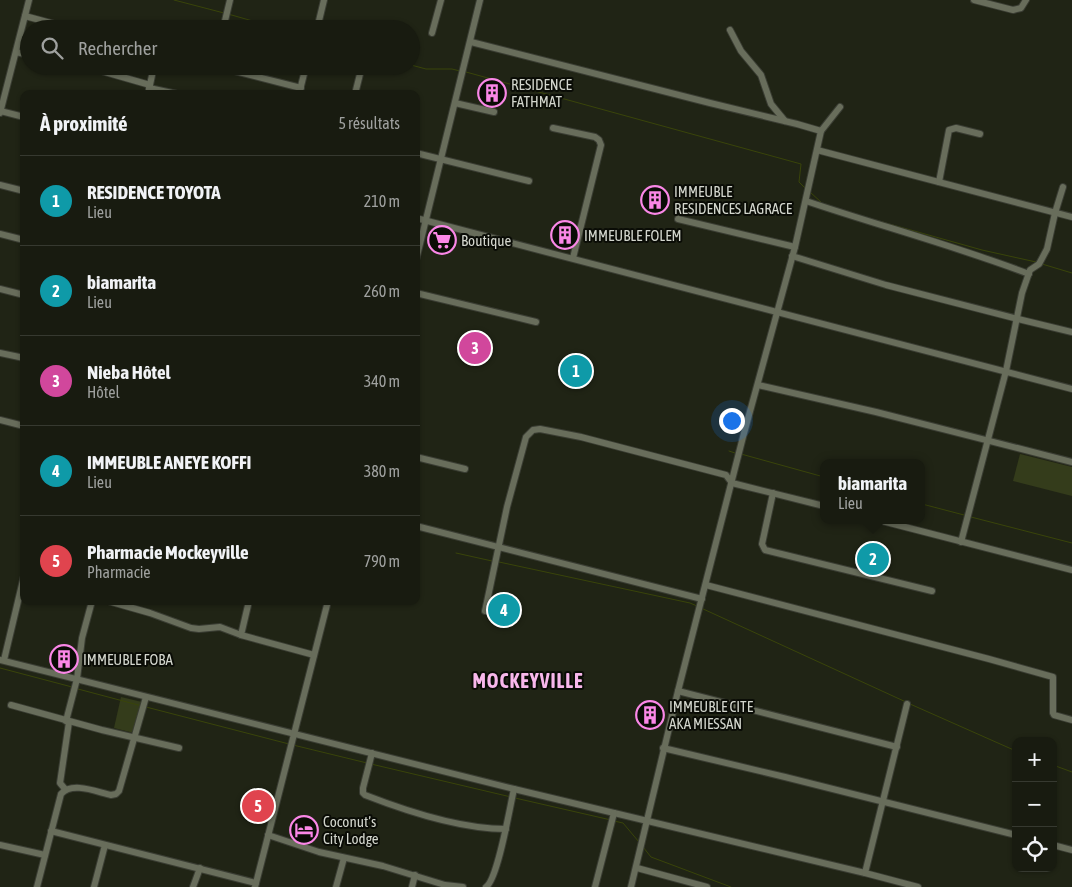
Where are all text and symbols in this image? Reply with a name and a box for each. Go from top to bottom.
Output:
search box [20,20,420,75]
icon: search [38,34,66,62]
text: Rechercher [78,37,157,59]
place label: RESIDENCE FATHMAT [511,76,572,110]
building icon: RESIDENCE FATHMAT [477,78,507,108]
text: À proximité [40,111,128,135]
text: 5 résultats [338,114,400,132]
text: RESIDENCE TOYOTA [87,181,221,203]
place label: IMMEUBLE RESIDENCES LAGRACE [674,183,793,217]
building icon: IMMEUBLE RESIDENCES LAGRACE [640,185,670,215]
text: 1 [52,192,60,210]
text: 210 m [364,192,400,210]
text: Lieu [87,203,112,221]
building icon: IMMEUBLE FOLEM [550,220,580,250]
supermarket icon: Boutique [427,225,457,255]
place label: IMMEUBLE FOLEM [584,227,682,244]
place label: Boutique [461,232,512,249]
text: biamarita [87,271,156,293]
text: 2 [52,282,60,300]
text: 260 m [364,282,400,300]
text: Lieu [87,293,112,311]
pin: 3 [459,329,491,367]
pin: 1 [560,352,592,390]
text: Nieba Hôtel [87,361,171,383]
text: 3 [52,372,60,390]
text: 340 m [364,372,400,390]
text: Hôtel [87,383,120,401]
your location [719,408,745,434]
text: IMMEUBLE ANEYE KOFFI [87,451,251,473]
popup [820,459,925,524]
text: 4 [52,462,60,480]
text: 380 m [364,462,400,480]
text: biamarita [838,472,907,494]
text: Lieu [87,473,112,491]
text: Lieu [838,494,863,512]
pin: 2 [857,540,889,578]
text: Pharmacie Mockeyville [87,541,249,563]
text: 5 [52,552,60,570]
text: 790 m [364,552,400,570]
text: Pharmacie [87,563,151,581]
pin: 4 [488,591,520,629]
building icon: IMMEUBLE FOBA [49,644,79,674]
place label: IMMEUBLE FOBA [83,651,173,668]
district label: MOCKEYVILLE [472,669,584,692]
place label: IMMEUBLE CITE AKA MIESSAN [669,698,754,732]
building icon: IMMEUBLE CITE AKA MIESSAN [635,700,665,730]
map controls [1012,737,1057,872]
button: + [1012,737,1057,782]
button: − [1012,782,1057,827]
pin: 5 [242,787,274,825]
place label: Coconut’s City Lodge [323,813,379,847]
hotel icon: Coconut’s City Lodge [289,815,319,845]
button: locate [1012,827,1057,872]

